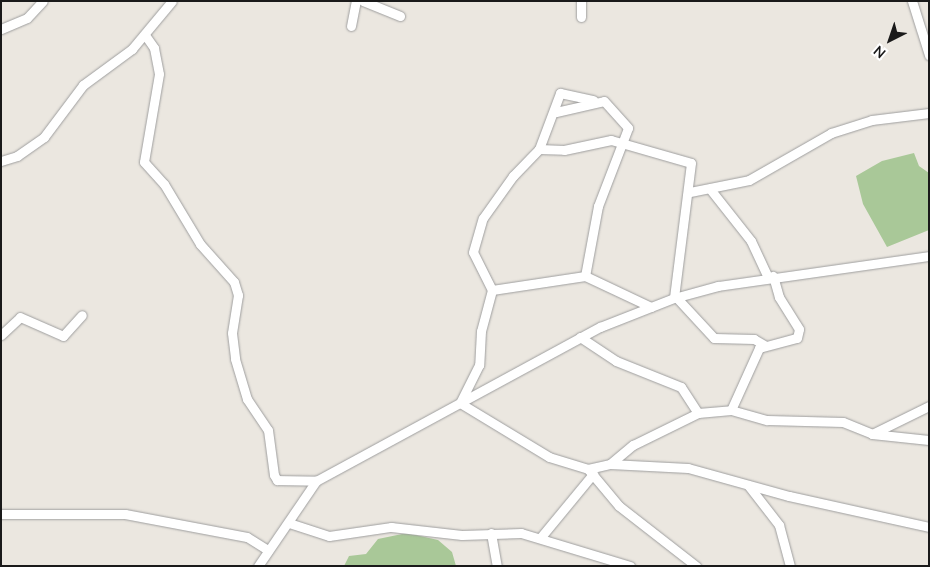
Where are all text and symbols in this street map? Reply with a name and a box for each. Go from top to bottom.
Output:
north arrow [865,15,915,65]
text: N [870,41,890,62]

